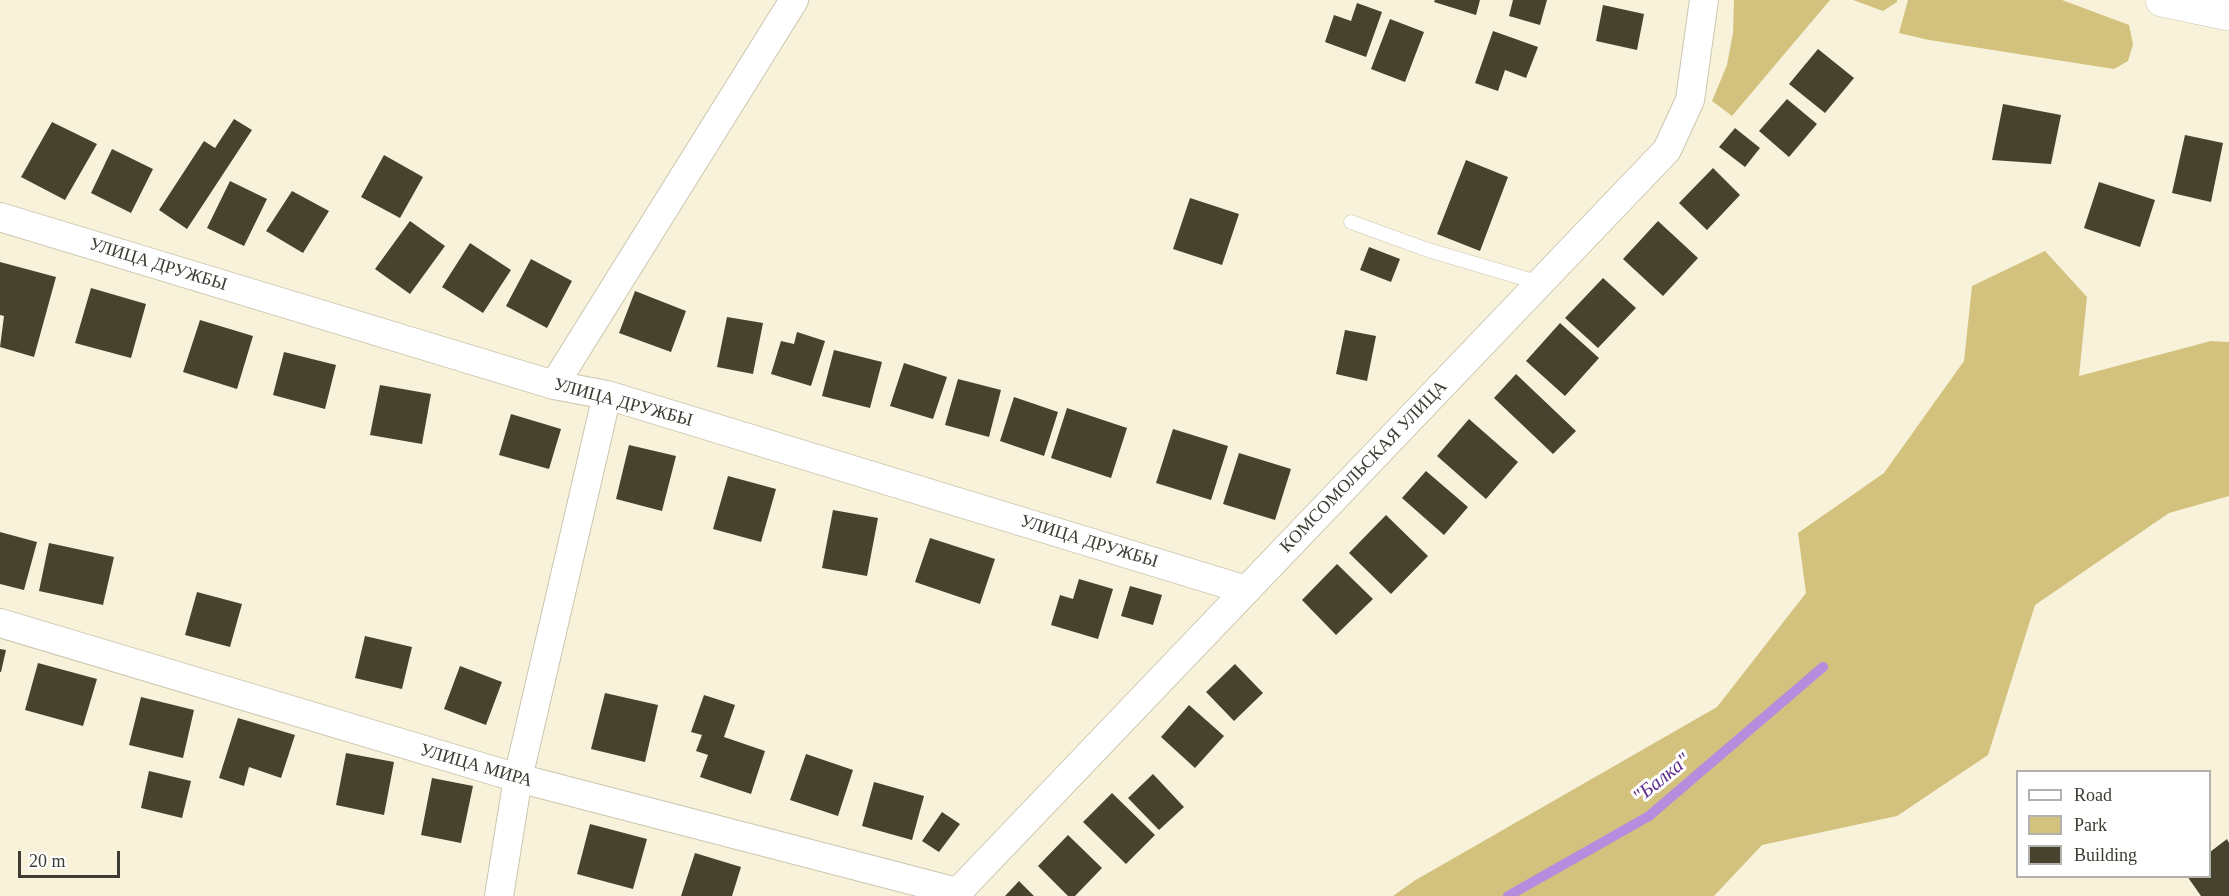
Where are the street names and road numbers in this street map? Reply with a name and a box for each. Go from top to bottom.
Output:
street label: УЛИЦА ДРУЖБЫ [86,234,230,296]
street label: УЛИЦА ДРУЖБЫ [551,374,695,432]
street label: КОМСОМОЛЬСКАЯ УЛИЦА [1276,376,1452,558]
street label: УЛИЦА ДРУЖБЫ [1017,511,1161,573]
street label: УЛИЦА МИРА [417,740,535,792]

